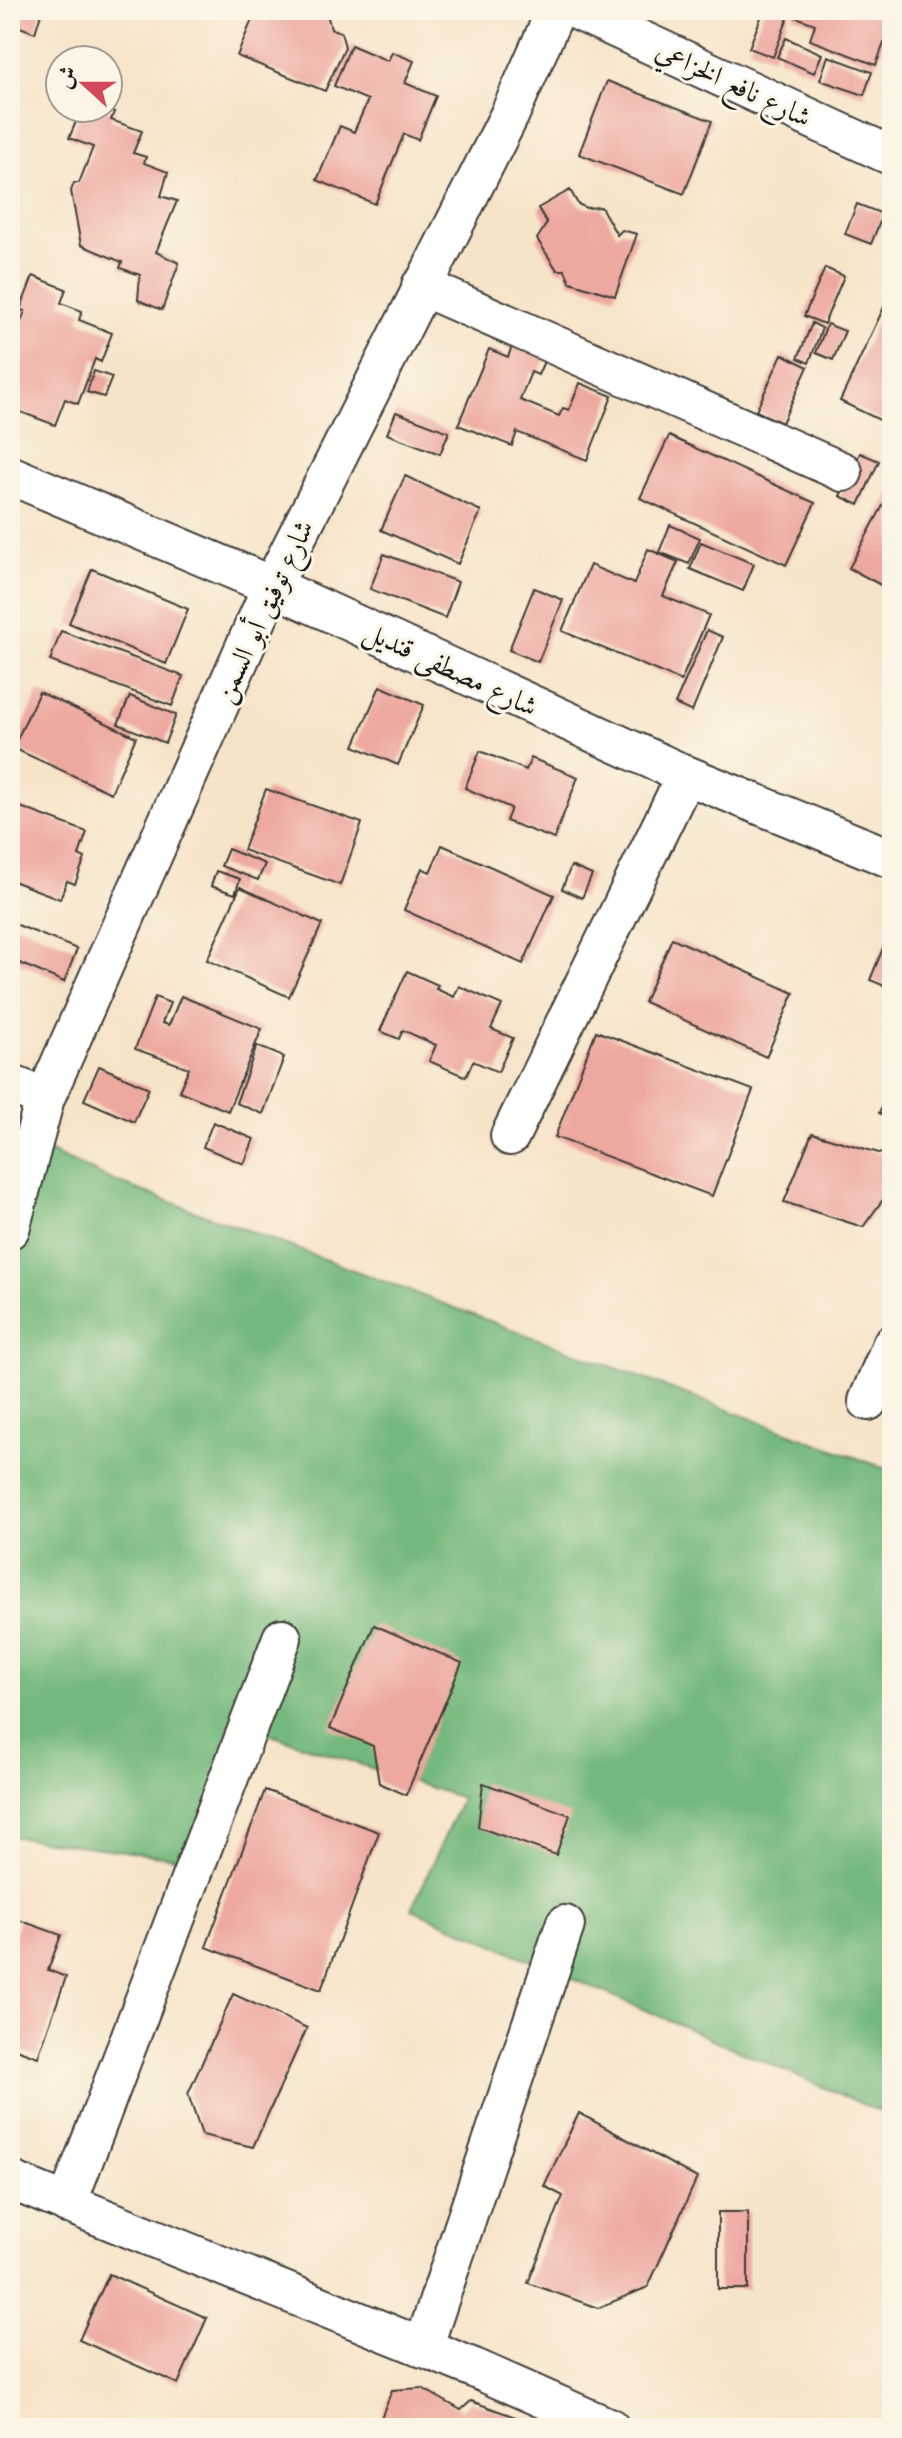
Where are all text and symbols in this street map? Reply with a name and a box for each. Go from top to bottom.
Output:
street label: شارع نافع الخزاعي [647,38,815,142]
north arrow [44,44,124,124]
text: ش [53,63,81,92]
street label: شارع توفيق أبو السمن [204,513,327,711]
street label: شارع مصطفى قنديل [356,618,541,729]

